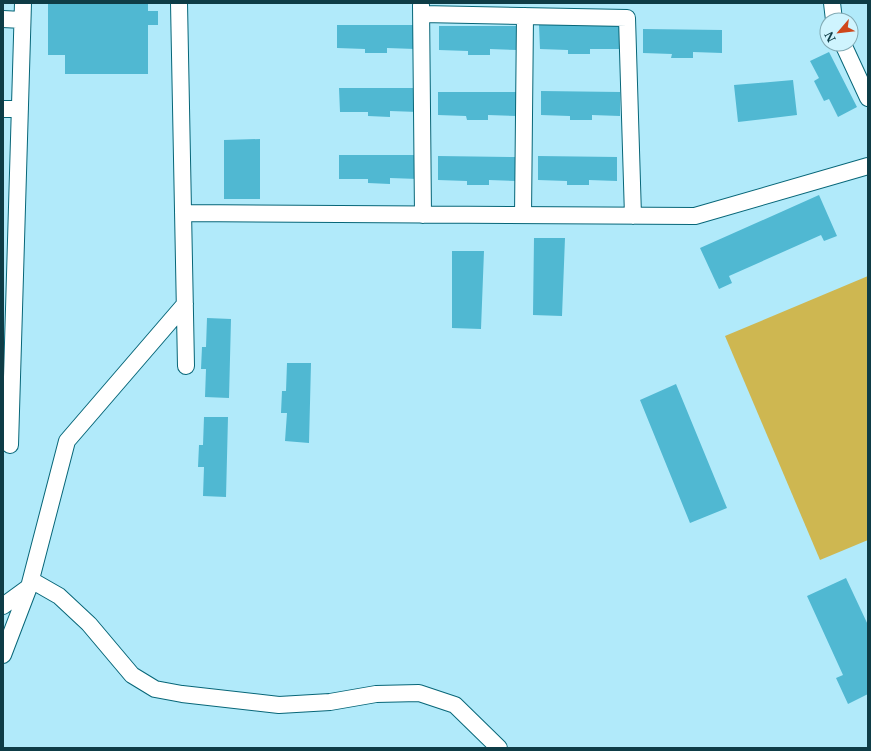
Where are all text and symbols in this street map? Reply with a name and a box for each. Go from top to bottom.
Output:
north arrow [819,12,859,52]
text: N [821,28,839,45]

